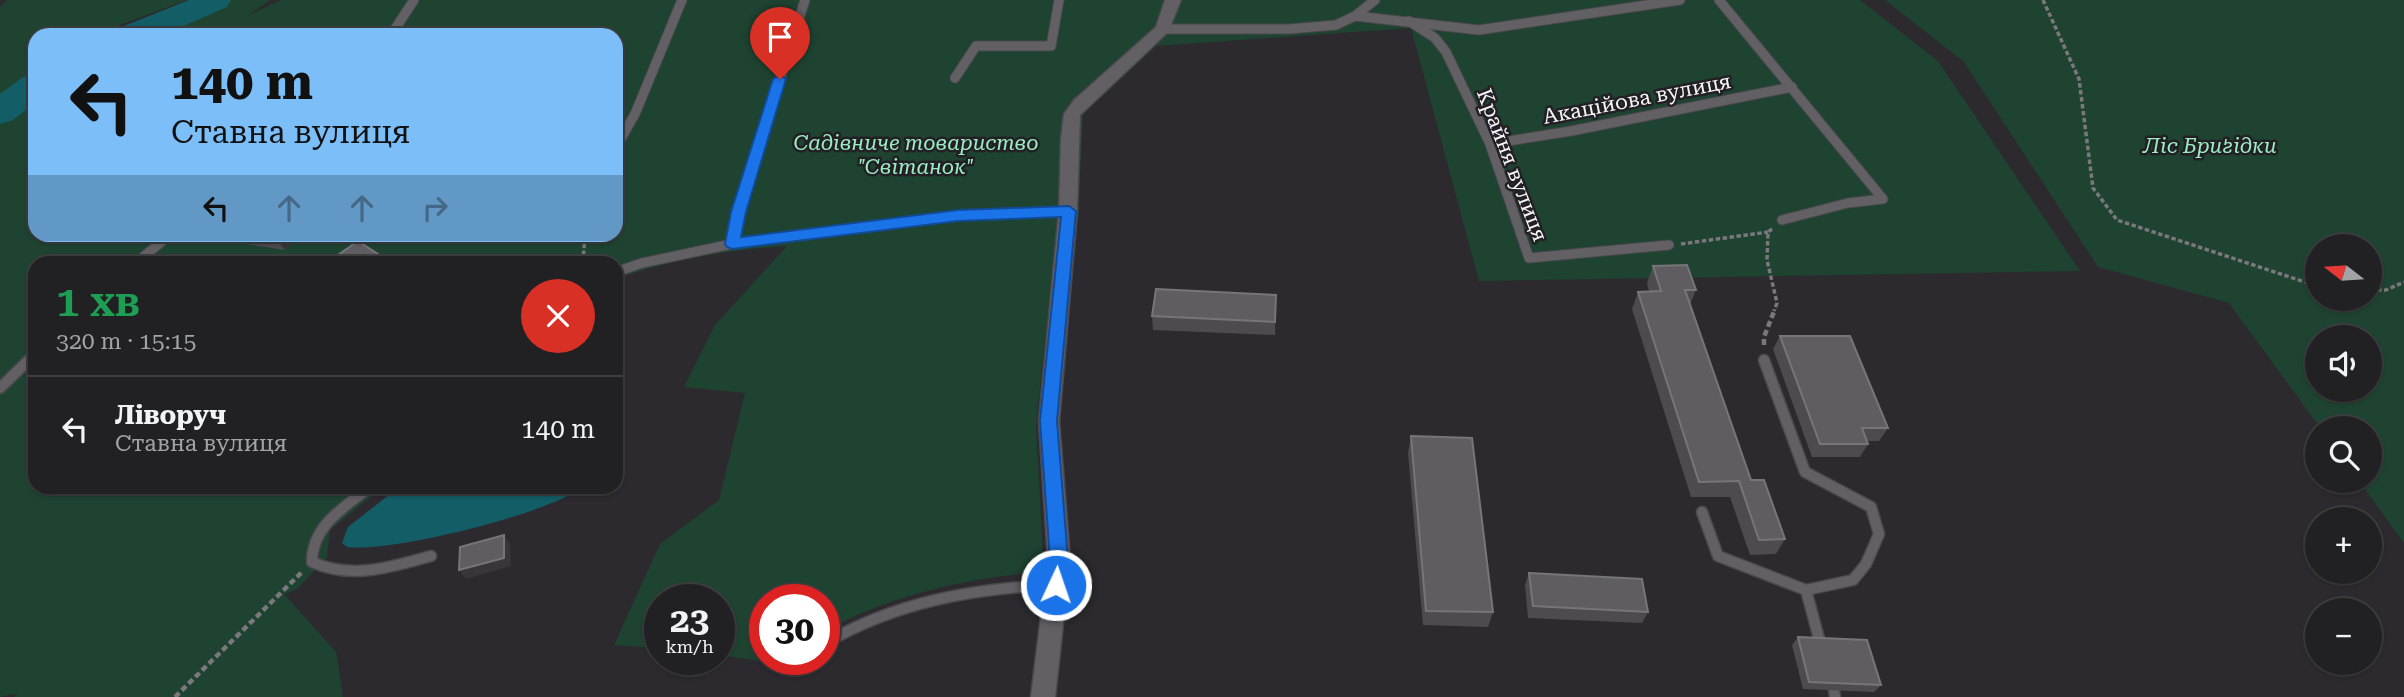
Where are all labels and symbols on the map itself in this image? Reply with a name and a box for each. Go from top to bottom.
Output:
pin [750,7,810,79]
street label: Акаційова вулиця [1541,69,1733,129]
street label: Крайня вулиця [1472,85,1552,245]
park label: Садівниче товариство "Світанок" [793,131,1039,179]
park label: Ліс Бриґідки [2141,134,2277,158]
north arrow [2305,234,2382,312]
position arrow [1019,548,1093,622]
speed limit sign: 30 [749,584,840,675]

